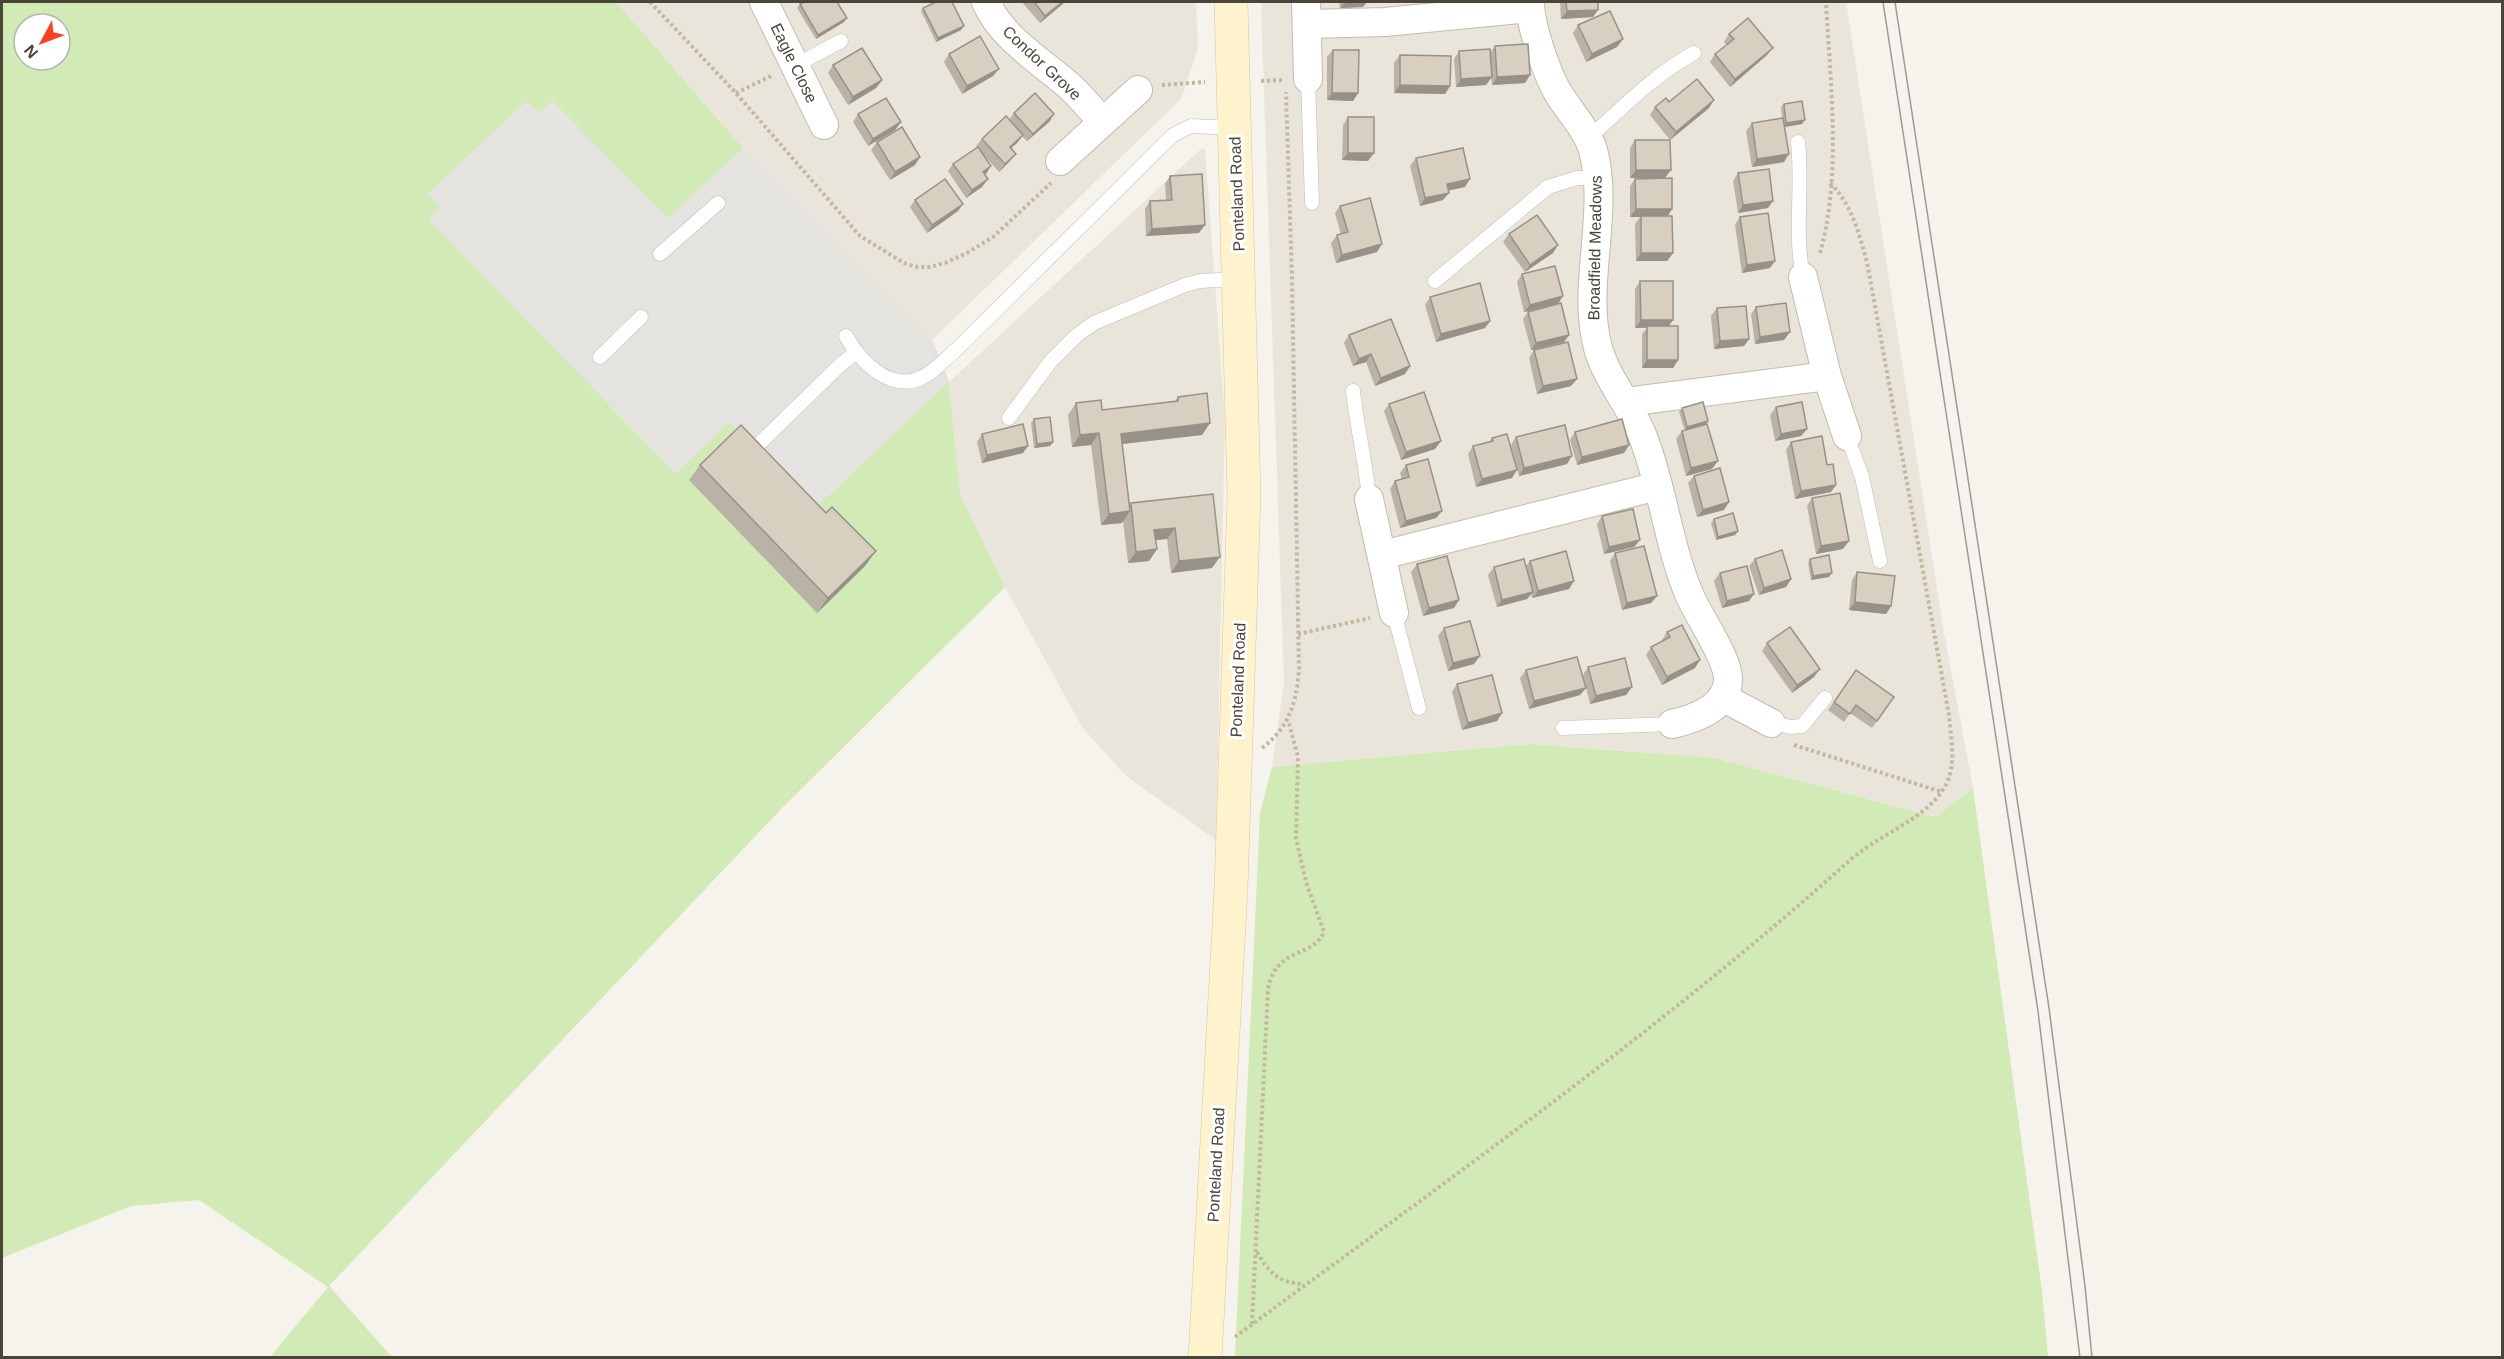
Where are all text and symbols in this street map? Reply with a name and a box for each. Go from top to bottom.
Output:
north arrow [12,12,72,72]
street label: Eagle Close [767,20,821,106]
street label: Condor Grove [999,23,1085,104]
text: N [21,42,41,61]
street label: Ponteland Road [1227,136,1247,252]
street label: Broadfield Meadows [1585,175,1605,321]
street label: Ponteland Road [1228,622,1248,738]
street label: Ponteland Road [1205,1107,1227,1223]

